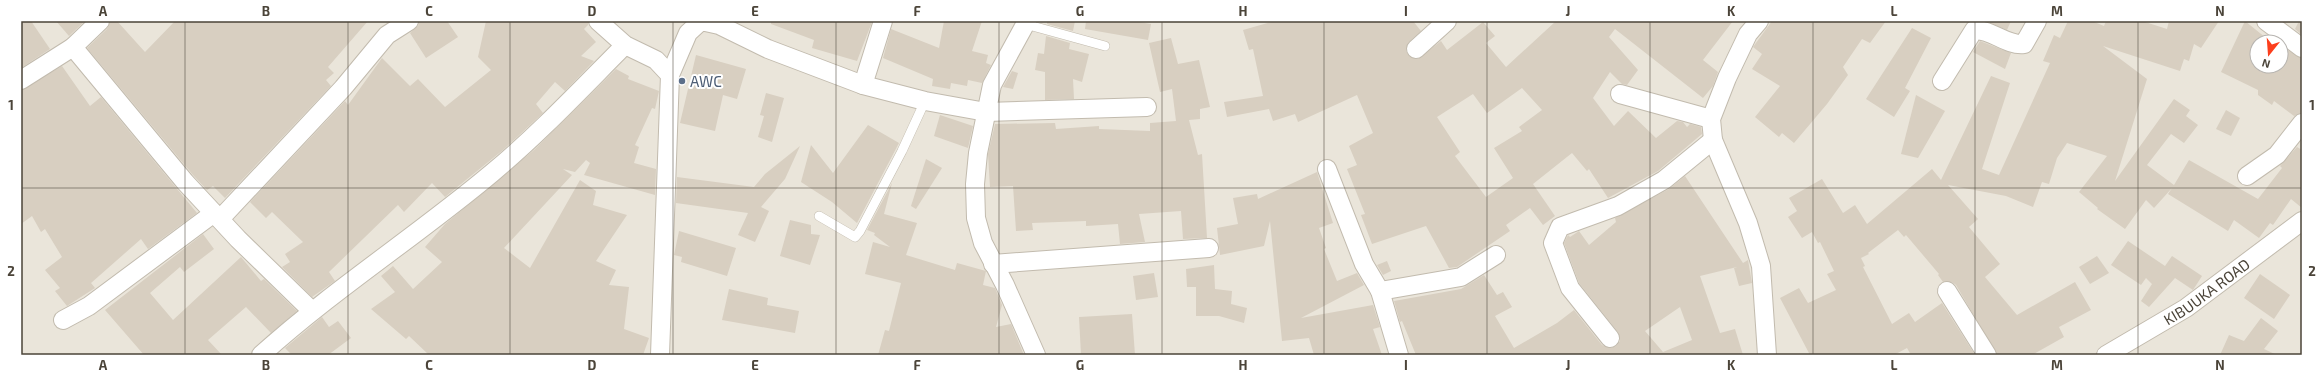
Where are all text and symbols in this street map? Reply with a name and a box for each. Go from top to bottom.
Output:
text: A [99,3,108,19]
text: B [262,3,270,19]
text: C [425,3,433,19]
text: D [588,3,597,19]
text: E [751,3,759,19]
text: F [913,3,921,19]
text: G [1076,3,1084,19]
text: H [1239,3,1248,19]
text: I [1404,3,1408,19]
text: J [1566,3,1570,19]
text: K [1727,3,1736,19]
text: L [1891,3,1898,19]
text: M [2051,3,2063,19]
text: N [2215,3,2225,19]
north arrow [2249,34,2289,74]
text: N [2260,57,2272,71]
place label: AWC [690,72,722,90]
marker: AWC [677,76,687,86]
text: 1 [8,97,14,113]
text: 1 [2309,97,2315,113]
street label: KIBUUKA ROAD [2160,254,2253,328]
text: 2 [7,263,15,279]
text: 2 [2308,263,2316,279]
text: A [99,357,108,373]
text: B [262,357,270,373]
text: C [425,357,433,373]
text: D [588,357,597,373]
text: E [751,357,759,373]
text: F [913,357,921,373]
text: G [1076,357,1084,373]
text: H [1239,357,1248,373]
text: I [1404,357,1408,373]
text: J [1566,357,1570,373]
text: K [1727,357,1736,373]
text: L [1891,357,1898,373]
text: M [2051,357,2063,373]
text: N [2215,357,2225,373]

